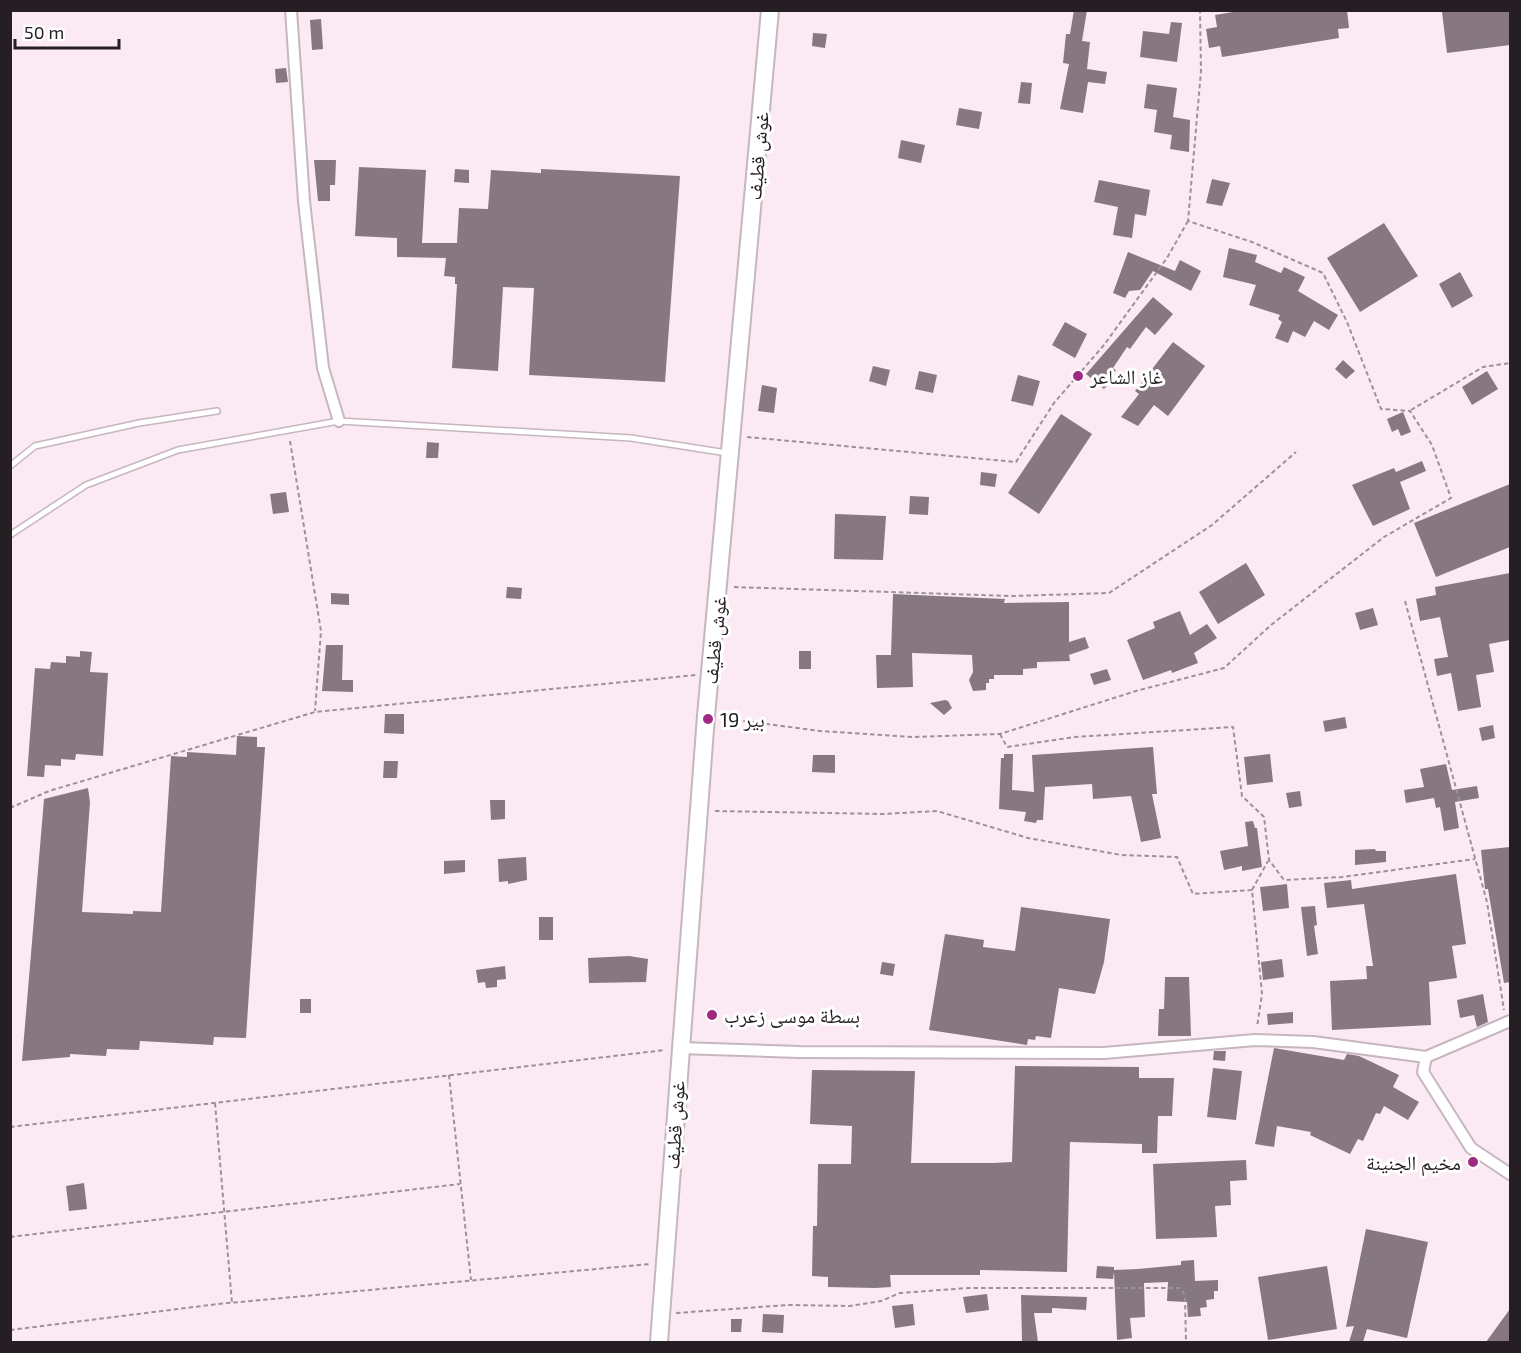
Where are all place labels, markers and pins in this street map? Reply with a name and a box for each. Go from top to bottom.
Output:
place label: غاز الشاعر [1089,364,1163,388]
marker: غاز الشاعر [1071,369,1085,383]
place label: بير 19 [720,707,765,732]
marker: بير 19 [701,712,715,726]
place label: بسطة موسى زعرب [724,1003,860,1028]
marker: بسطة موسى زعرب [705,1008,719,1022]
place label: مخيم الجنينة [1366,1150,1461,1177]
marker: مخيم الجنينة [1466,1155,1480,1169]

